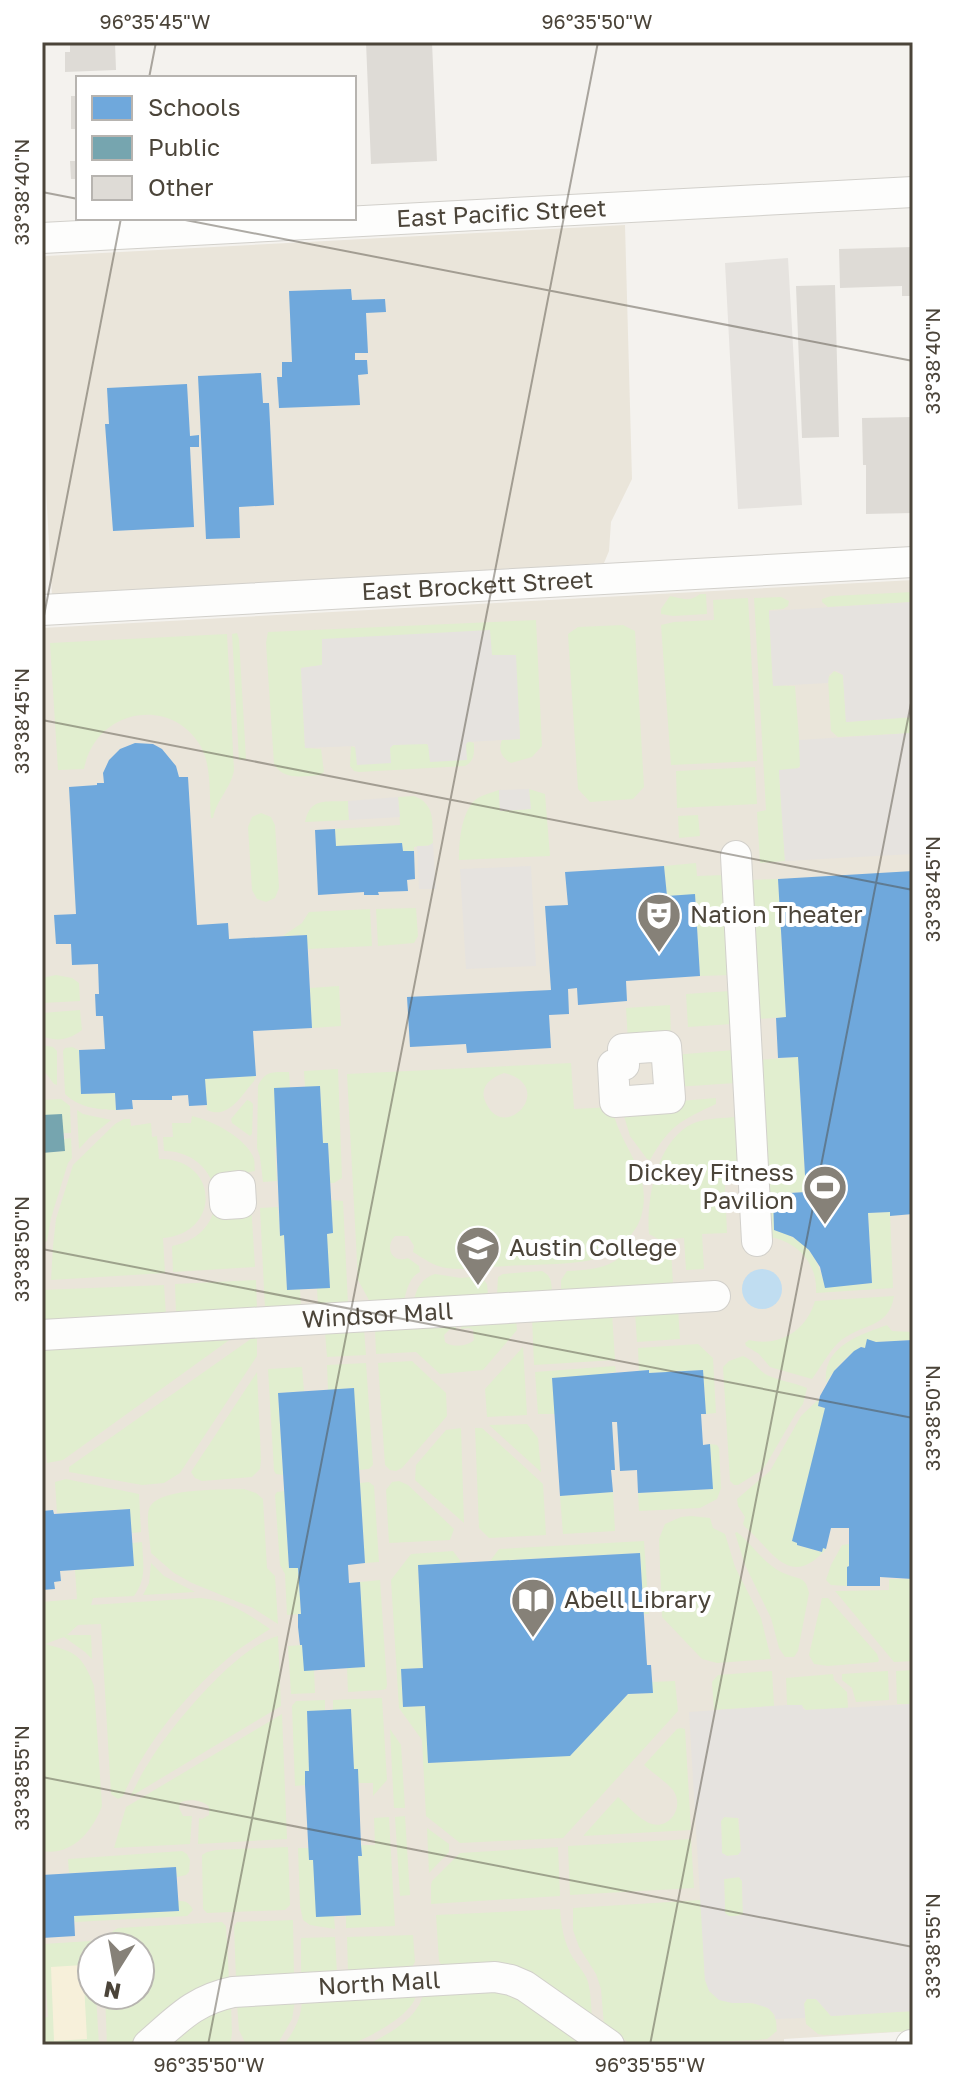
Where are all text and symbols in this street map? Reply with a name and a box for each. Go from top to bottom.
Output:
text: 96°35'45"W [100,9,210,33]
text: 96°35'50"W [541,9,653,33]
legend [76,76,356,220]
text: Schools [148,92,240,121]
text: Public [148,132,220,161]
text: 33°38'40"N [9,138,33,246]
text: Other [148,172,213,201]
street label: East Pacific Street [396,192,607,232]
text: 33°38'40"N [920,307,944,415]
street label: East Brockett Street [361,564,594,605]
text: 33°38'45"N [9,668,33,774]
text: 33°38'45"N [920,836,944,942]
theatre icon: Nation Theater [635,891,683,954]
place label: Nation Theater [690,899,863,928]
place label: Dickey Fitness Pavilion [627,1157,794,1214]
sports icon: Dickey Fitness Pavilion [801,1163,849,1226]
text: 33°38'50"N [9,1196,33,1302]
school or university icon: Austin College [454,1224,502,1287]
place label: Austin College [509,1232,677,1261]
street label: Windsor Mall [301,1295,454,1333]
text: 33°38'50"N [920,1365,944,1471]
library icon: Abell Library [509,1576,557,1639]
place label: Abell Library [564,1584,711,1613]
text: 33°38'55"N [9,1725,33,1831]
text: 33°38'55"N [920,1893,944,1999]
north arrow [76,1931,156,2011]
street label: North Mall [317,1964,441,2000]
text: N [101,1976,123,2006]
text: 96°35'50"W [153,2052,265,2076]
text: 96°35'55"W [595,2052,705,2076]

